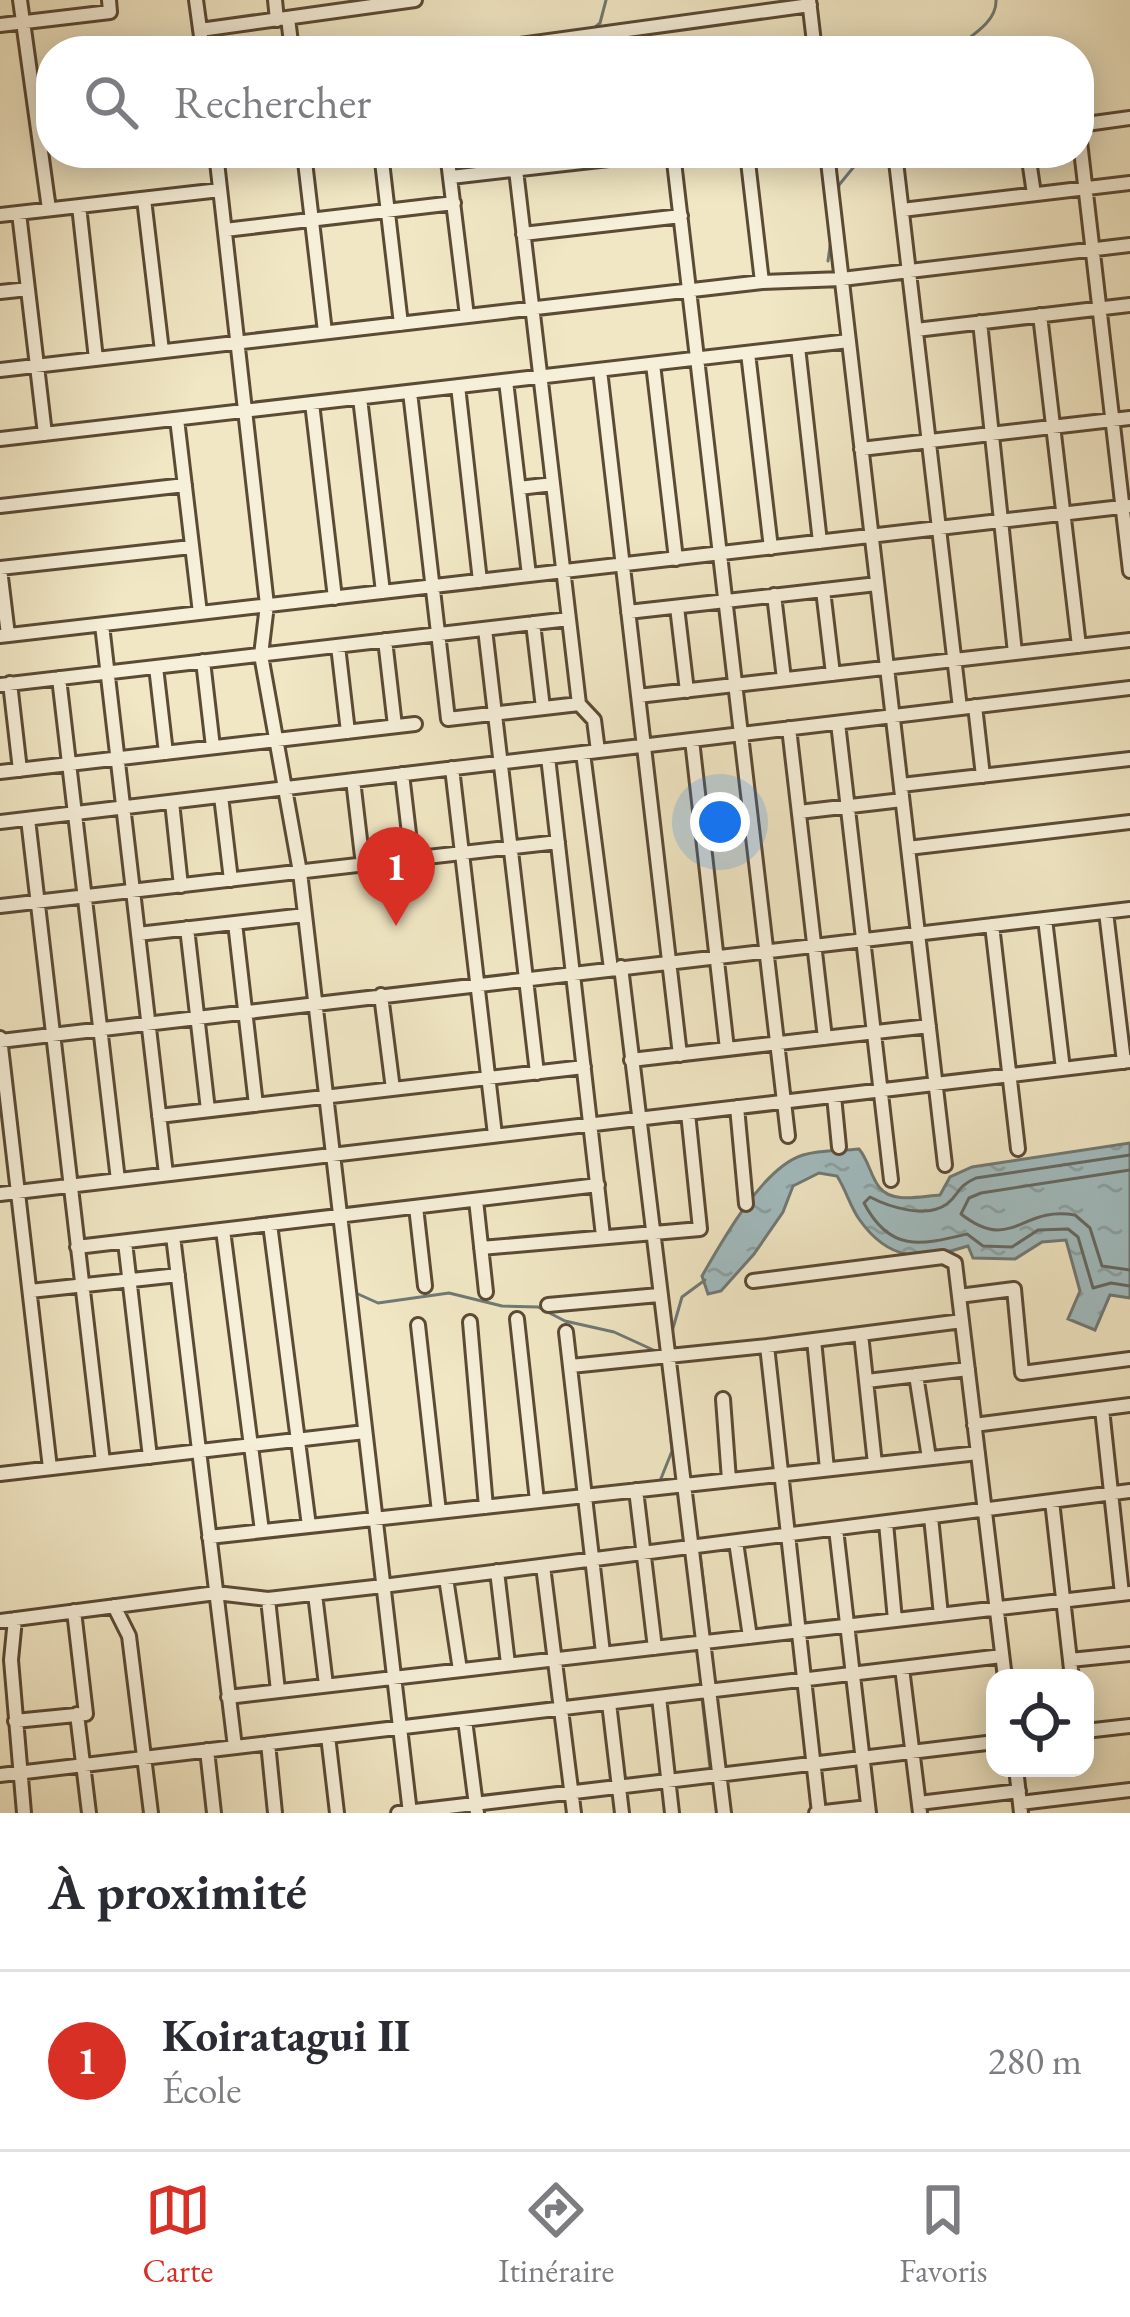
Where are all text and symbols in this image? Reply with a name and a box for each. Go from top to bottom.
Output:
search box [36,36,1094,168]
icon: search [78,69,144,135]
text: Rechercher [174,73,371,131]
your location [690,792,750,852]
pin: 1 [357,827,435,926]
map controls [986,1669,1094,1777]
button: locate [986,1669,1094,1777]
text: À proximité [48,1858,307,1924]
text: Koiratagui II [162,2006,410,2064]
text: 1 [77,2035,97,2086]
text: 280 m [988,2035,1082,2086]
text: École [162,2064,241,2115]
tab: Carte [142,2177,213,2292]
tab: Itinéraire [498,2177,614,2292]
tab: Favoris [899,2177,988,2292]

